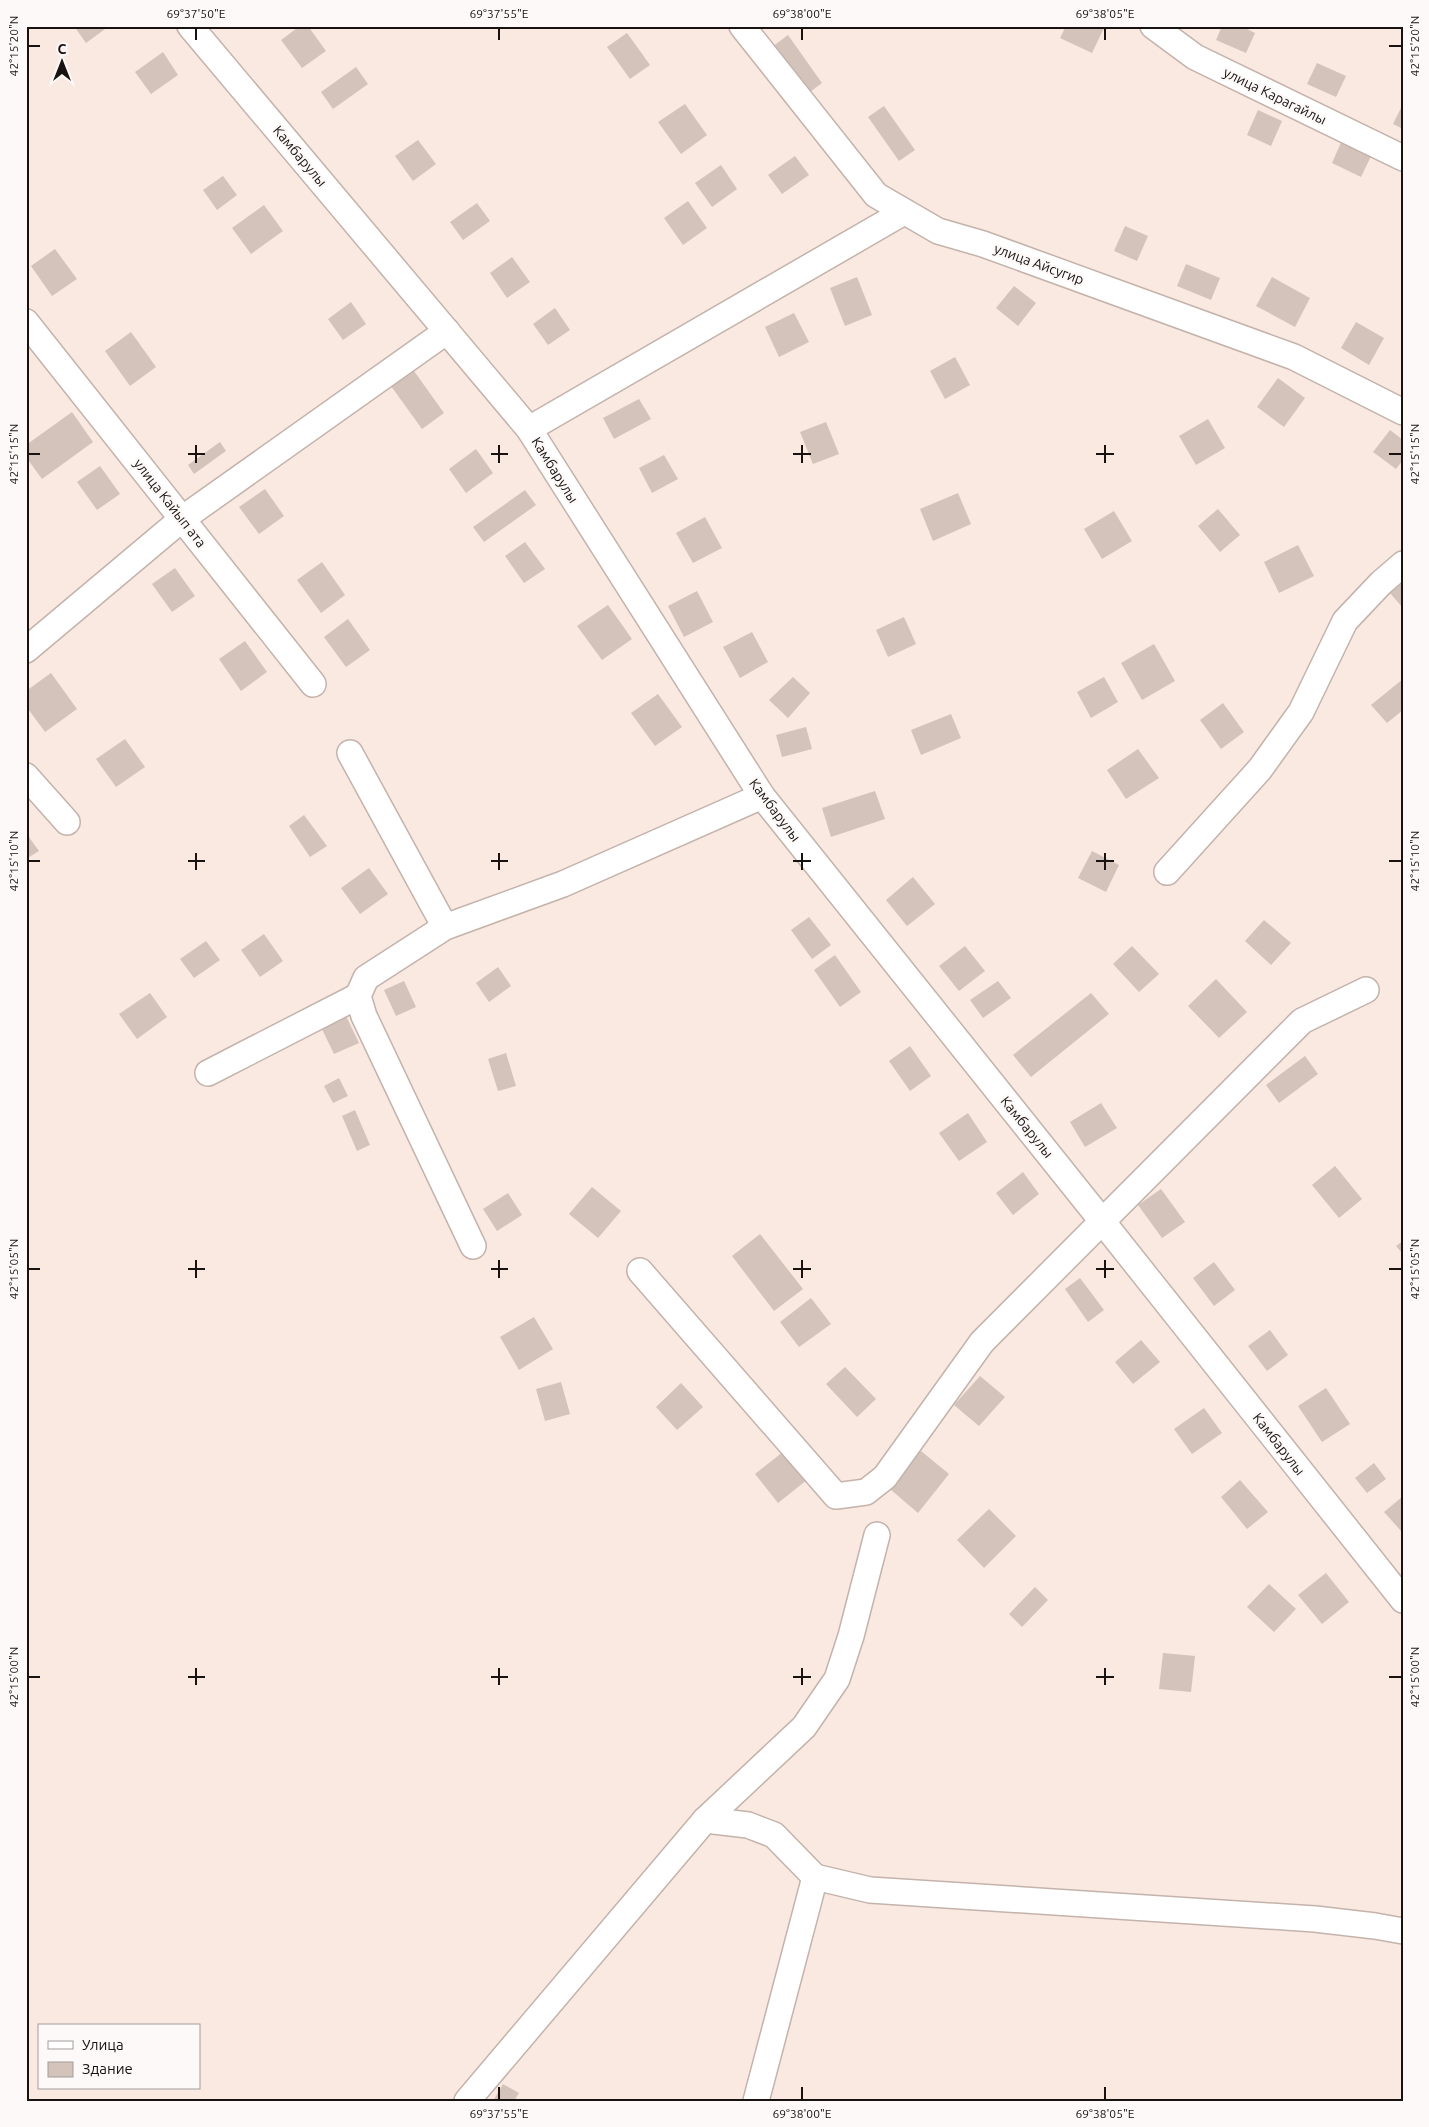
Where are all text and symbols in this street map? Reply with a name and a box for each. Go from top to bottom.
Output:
text: 69°37'50"E [167,7,226,20]
text: 69°37'55"E [470,7,529,20]
text: 69°38'00"E [773,7,832,20]
text: 69°38'05"E [1076,7,1135,20]
text: 42°15'20"N [7,16,20,76]
text: 42°15'20"N [1408,16,1421,76]
north arrow [38,38,88,88]
text: С [58,41,67,57]
street label: улица Карагайлы [1221,64,1329,128]
street label: Камбарулы [270,122,330,190]
street label: улица Айсугир [992,240,1086,288]
text: 42°15'15"N [7,424,20,484]
text: 42°15'15"N [1408,424,1421,484]
street label: Камбарулы [528,434,582,506]
street label: улица Кайып ата [131,456,209,550]
street label: Камбарулы [746,775,804,845]
text: 42°15'10"N [7,831,20,891]
text: 42°15'10"N [1408,831,1421,891]
street label: Камбарулы [997,1093,1057,1161]
text: 42°15'05"N [7,1239,20,1299]
text: 42°15'05"N [1408,1239,1421,1299]
street label: Камбарулы [1250,1410,1308,1478]
text: 42°15'00"N [7,1647,20,1707]
text: 42°15'00"N [1408,1647,1421,1707]
legend [38,2024,200,2090]
text: Улица [82,2036,124,2053]
text: Здание [82,2060,133,2077]
text: 69°37'55"E [470,2107,529,2120]
text: 69°38'00"E [773,2107,832,2120]
text: 69°38'05"E [1076,2107,1135,2120]

